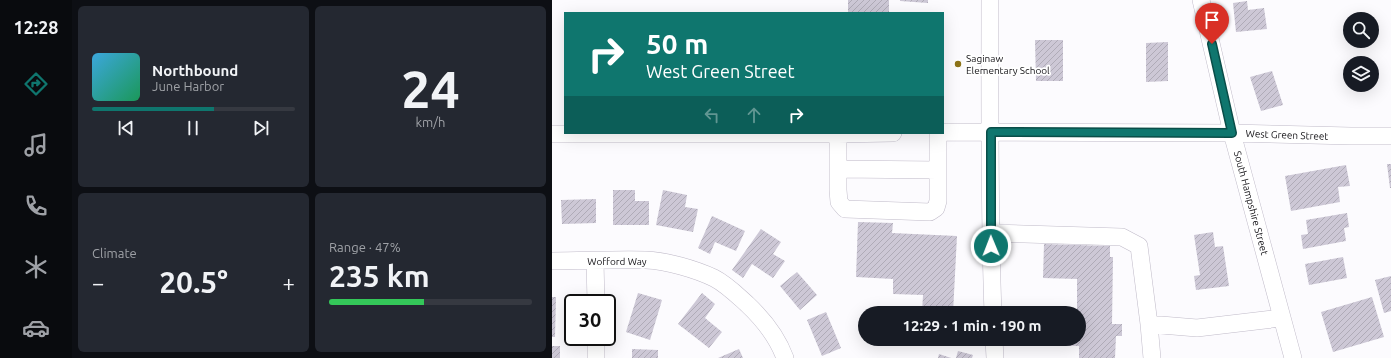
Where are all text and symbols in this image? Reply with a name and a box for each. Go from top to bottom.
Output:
pin [1195,3,1229,44]
icon: arrive [1201,9,1223,31]
map controls [1343,12,1379,92]
button: search [1343,12,1379,48]
text: 12:28 [13,17,59,37]
icon: right [580,28,632,80]
text: 50 m [646,28,708,59]
place label: Saginaw Elementary School [966,53,1050,76]
button: layers [1343,56,1379,92]
marker: Saginaw Elementary School [953,59,963,69]
text: 24 [401,60,460,118]
text: West Green Street [646,61,795,81]
text: Northbound [152,62,238,79]
icon: directions [22,70,50,98]
text: June Harbor [152,79,224,93]
icon: left [701,104,723,126]
icon: ahead [743,104,765,126]
icon: right [785,104,807,126]
text: km/h [415,115,446,129]
icon: previous [115,117,137,139]
icon: pause [182,117,204,139]
icon: next [250,117,272,139]
street label: West Green Street [1246,128,1329,142]
icon: music [22,131,50,159]
street label: South Hampshire Street [1232,150,1270,256]
icon: phone [22,192,50,220]
position arrow [970,225,1012,267]
text: Range · 47% [329,240,401,254]
text: Climate [92,246,137,260]
icon: climate [22,253,50,281]
street label: Wofford Way [587,256,647,267]
text: 235 km [329,259,430,293]
text: 20.5° [159,265,228,299]
text: − [92,270,104,295]
text: + [283,270,295,295]
speed limit sign: 30 [564,294,616,346]
icon: car [22,314,50,342]
text: 12:29 · 1 min · 190 m [903,317,1041,334]

